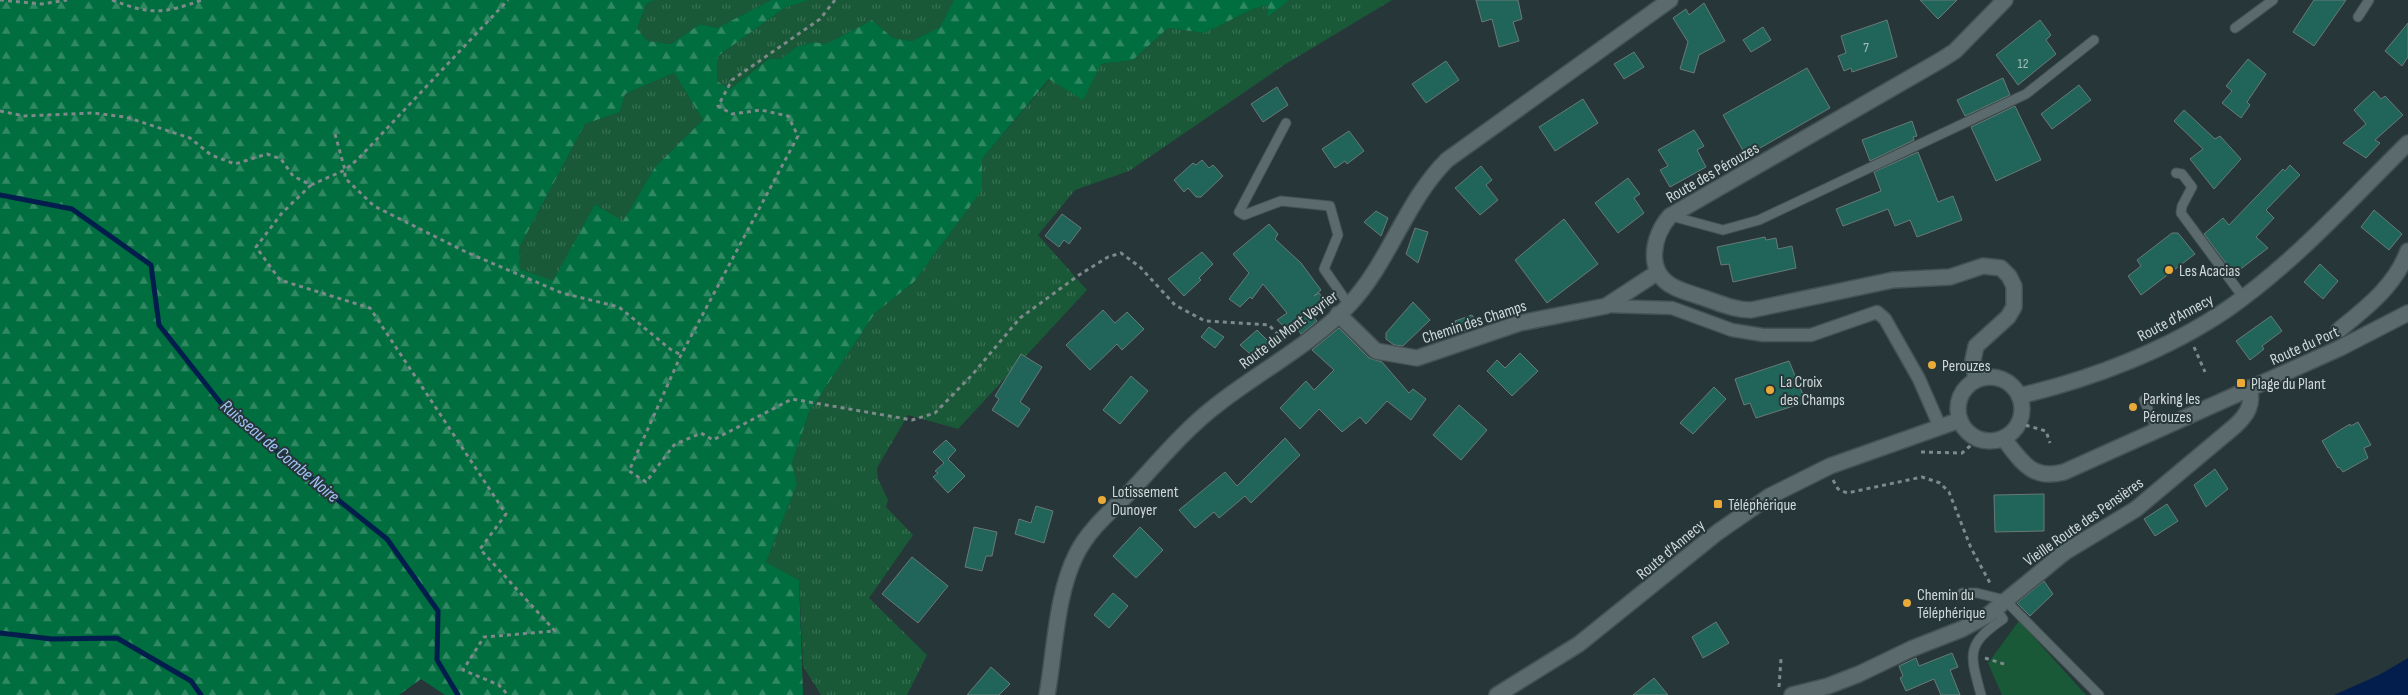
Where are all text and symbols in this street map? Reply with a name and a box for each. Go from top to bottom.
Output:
house number: 7 [1863,39,1869,56]
house number: 12 [2018,55,2029,72]
street label: Route des Pérouzes [1663,139,1763,208]
place label: Les Acacias [2179,262,2240,281]
marker: Les Acacias [2163,264,2175,276]
street label: Route du Mont Veyrier [1236,287,1342,373]
street label: Route d'Annecy [2135,290,2217,346]
street label: Chemin des Champs [1420,297,1529,348]
street label: Route du Port [2267,323,2342,370]
place label: Perouzes [1942,357,1991,376]
marker: Perouzes [1926,359,1938,371]
place label: La Croix des Champs [1780,373,1845,410]
place label: Plage du Plant [2251,375,2326,394]
marker: Plage du Plant [2235,377,2247,389]
marker: La Croix des Champs [1764,384,1776,396]
place label: Parking les Pérouzes [2143,390,2201,427]
water label: Ruisseau de Combe Noire [216,396,343,507]
marker: Parking les Pérouzes [2127,401,2139,413]
street label: Vieille Route des Pensières [2020,474,2148,571]
place label: Lotissement Dunoyer [1112,483,1179,520]
marker: Lotissement Dunoyer [1096,494,1108,506]
place label: Téléphérique [1728,496,1797,515]
marker: Téléphérique [1712,498,1724,510]
street label: Route d'Annecy [1633,516,1709,584]
place label: Chemin du Téléphérique [1917,586,1986,623]
marker: Chemin du Téléphérique [1901,597,1913,609]

